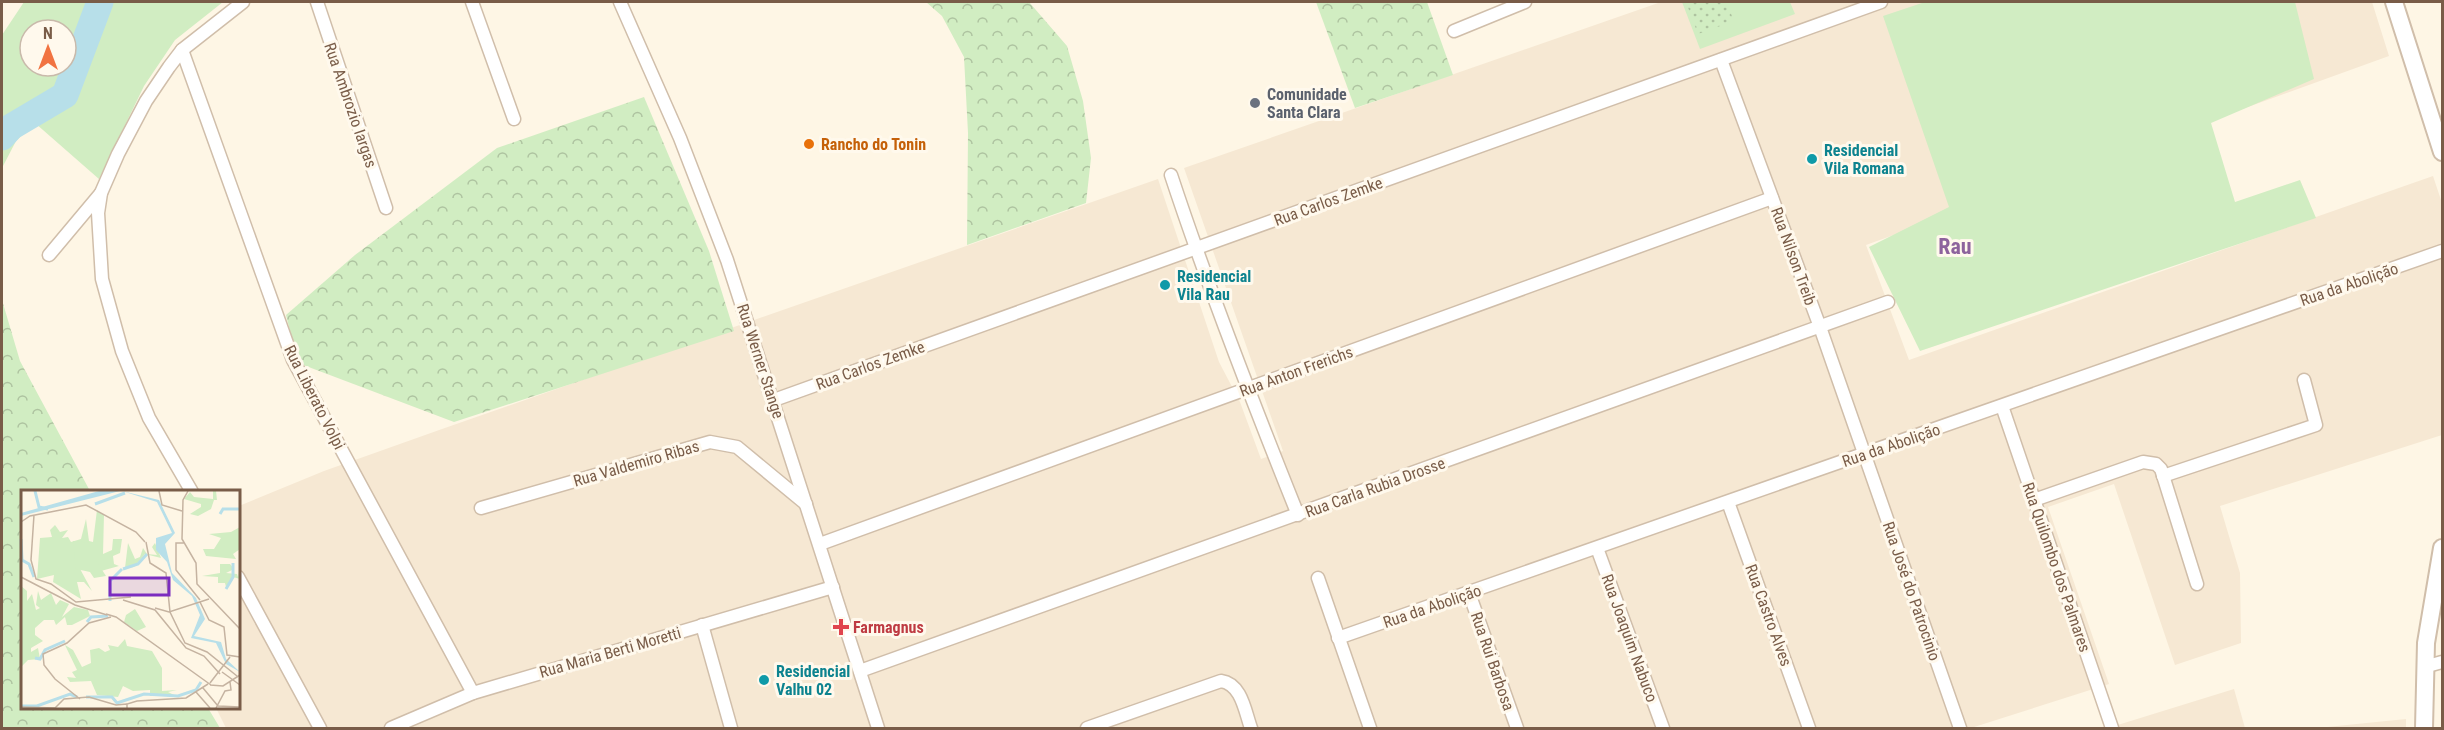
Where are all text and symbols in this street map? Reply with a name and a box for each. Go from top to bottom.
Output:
north arrow [18,18,78,78]
text: N [43,24,53,43]
street label: Rua Ambrozio Iargas [320,40,381,170]
place label: Comunidade Santa Clara [1267,85,1347,122]
marker: Comunidade Santa Clara [1248,96,1262,110]
place label: Rancho do Tonin [821,135,926,154]
marker: Rancho do Tonin [802,137,816,151]
place label: Residencial Vila Romana [1824,141,1905,178]
marker: Residencial Vila Romana [1805,152,1819,166]
street label: Rua Carlos Zemke [1271,173,1385,230]
street label: Rua Nilson Treib [1767,205,1820,308]
district label: Rau [1938,234,1972,259]
street label: Rua da Abolição [2298,259,2401,310]
place label: Residencial Vila Rau [1177,267,1251,304]
marker: Residencial Vila Rau [1158,278,1172,292]
street label: Rua Werner Stange [733,301,788,421]
street label: Rua Carlos Zemke [813,337,927,394]
street label: Rua Liberato Volpi [280,342,349,453]
street label: Rua Anton Frerichs [1237,342,1355,401]
street label: Rua da Abolição [1840,420,1943,471]
street label: Rua Valdemiro Ribas [571,436,701,491]
street label: Rua Carla Rubia Drosse [1303,453,1448,522]
street label: Rua Quilombo dos Palmares [2019,480,2095,655]
inset map [21,490,240,709]
street label: Rua José do Patrocinio [1879,519,1944,663]
street label: Rua Castro Alves [1741,562,1796,669]
street label: Rua Joaquim Nabuco [1598,572,1662,705]
street label: Rua da Abolição [1381,581,1484,632]
street label: Rua Rui Barbosa [1467,609,1518,713]
place label: Farmagnus [853,618,924,637]
marker: Farmagnus [834,620,848,634]
street label: Rua Maria Berti Moretti [537,623,683,682]
place label: Residencial Valhu 02 [776,662,850,699]
marker: Residencial Valhu 02 [757,673,771,687]

